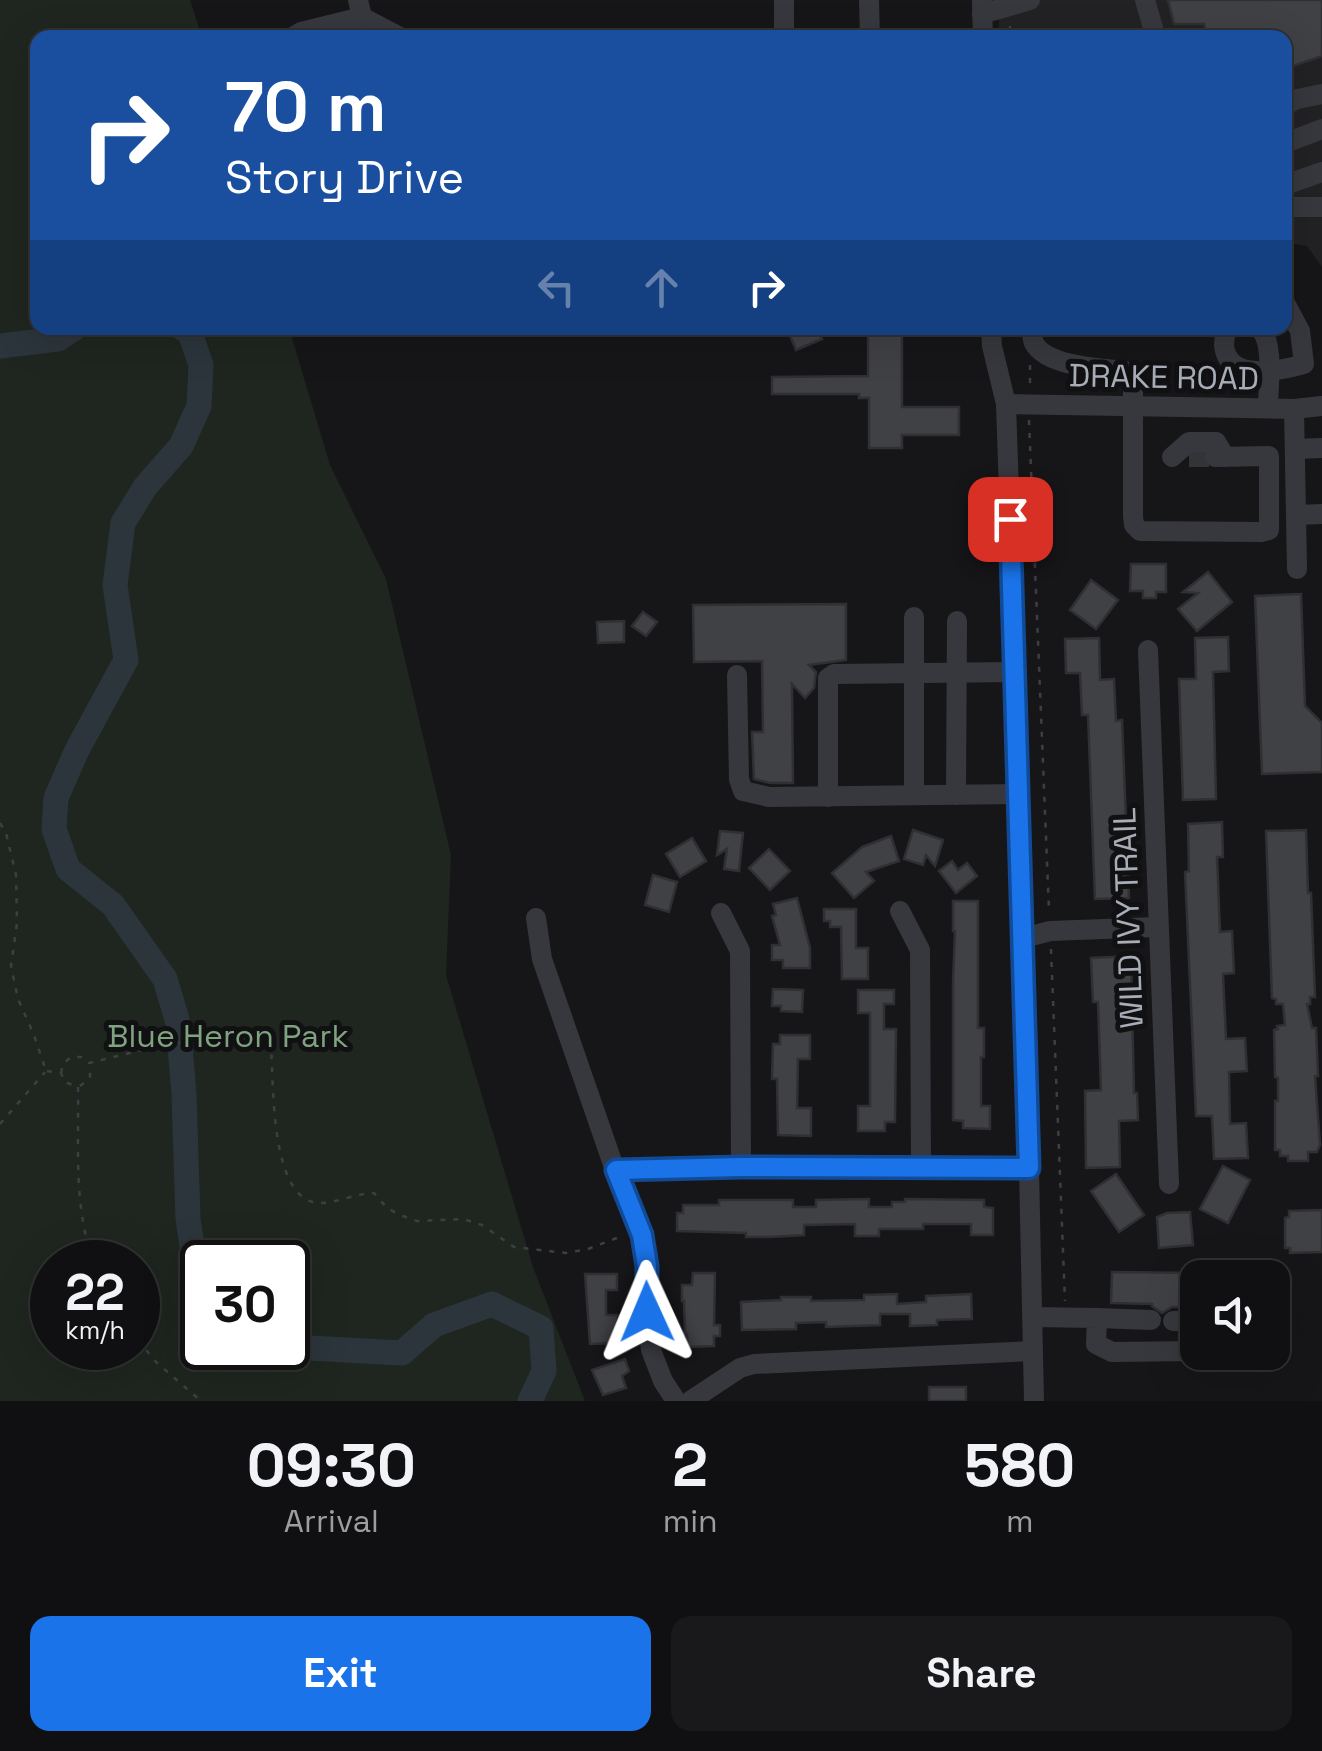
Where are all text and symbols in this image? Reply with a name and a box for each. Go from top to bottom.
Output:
text: 70 m [225,62,386,151]
icon: right [60,70,190,200]
text: Story Drive [225,149,464,206]
icon: left [529,260,584,315]
icon: ahead [634,260,689,315]
icon: right [739,260,794,315]
street label: DRAKE ROAD [1069,355,1259,399]
pin [968,477,1053,562]
icon: arrive [983,492,1038,547]
street label: WILD IVY TRAIL [1104,807,1152,1029]
park label: Blue Heron Park [107,1016,349,1056]
speed limit sign: 30 [180,1240,310,1370]
position arrow [595,1260,699,1364]
map controls [1180,1260,1290,1370]
button: sound [1180,1260,1290,1370]
text: 22 [65,1261,125,1325]
text: km/h [65,1314,125,1346]
text: 09:30 [247,1427,416,1504]
text: 2 [672,1427,708,1504]
text: 580 [964,1427,1075,1504]
text: Arrival [284,1501,379,1541]
text: min [663,1501,718,1541]
text: m [1006,1501,1034,1541]
button: Exit [30,1616,651,1731]
button: Share [671,1616,1292,1731]

